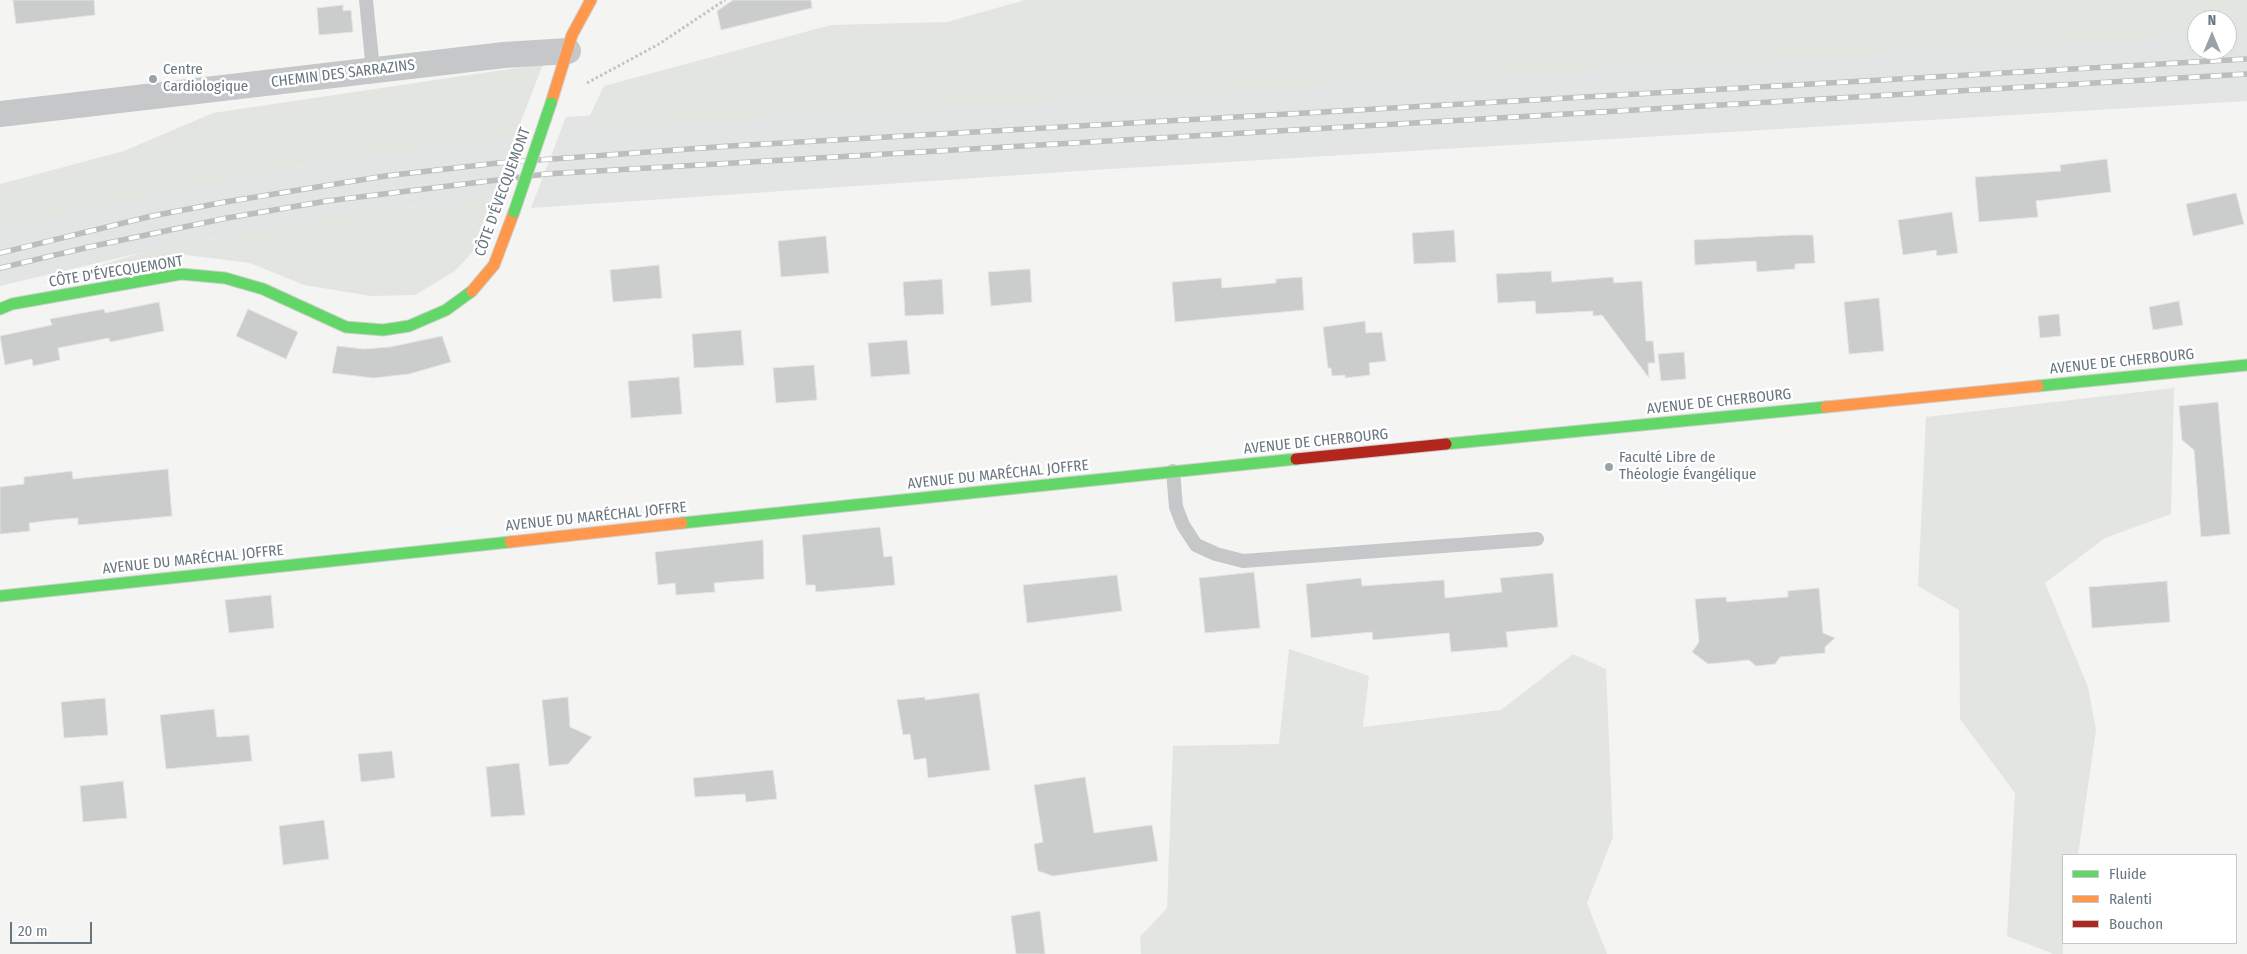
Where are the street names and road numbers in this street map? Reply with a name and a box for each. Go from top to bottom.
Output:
street label: CHEMIN DES SARRAZINS [270,56,416,92]
street label: CÔTE D'ÉVECQUEMONT [471,125,535,259]
street label: CÔTE D'ÉVECQUEMONT [48,253,184,291]
street label: AVENUE DE CHERBOURG [2049,345,2195,379]
street label: AVENUE DE CHERBOURG [1646,385,1792,419]
street label: AVENUE DE CHERBOURG [1243,425,1389,459]
street label: AVENUE DU MARÉCHAL JOFFRE [907,457,1089,493]
street label: AVENUE DU MARÉCHAL JOFFRE [505,499,687,535]
street label: AVENUE DU MARÉCHAL JOFFRE [102,542,284,578]

